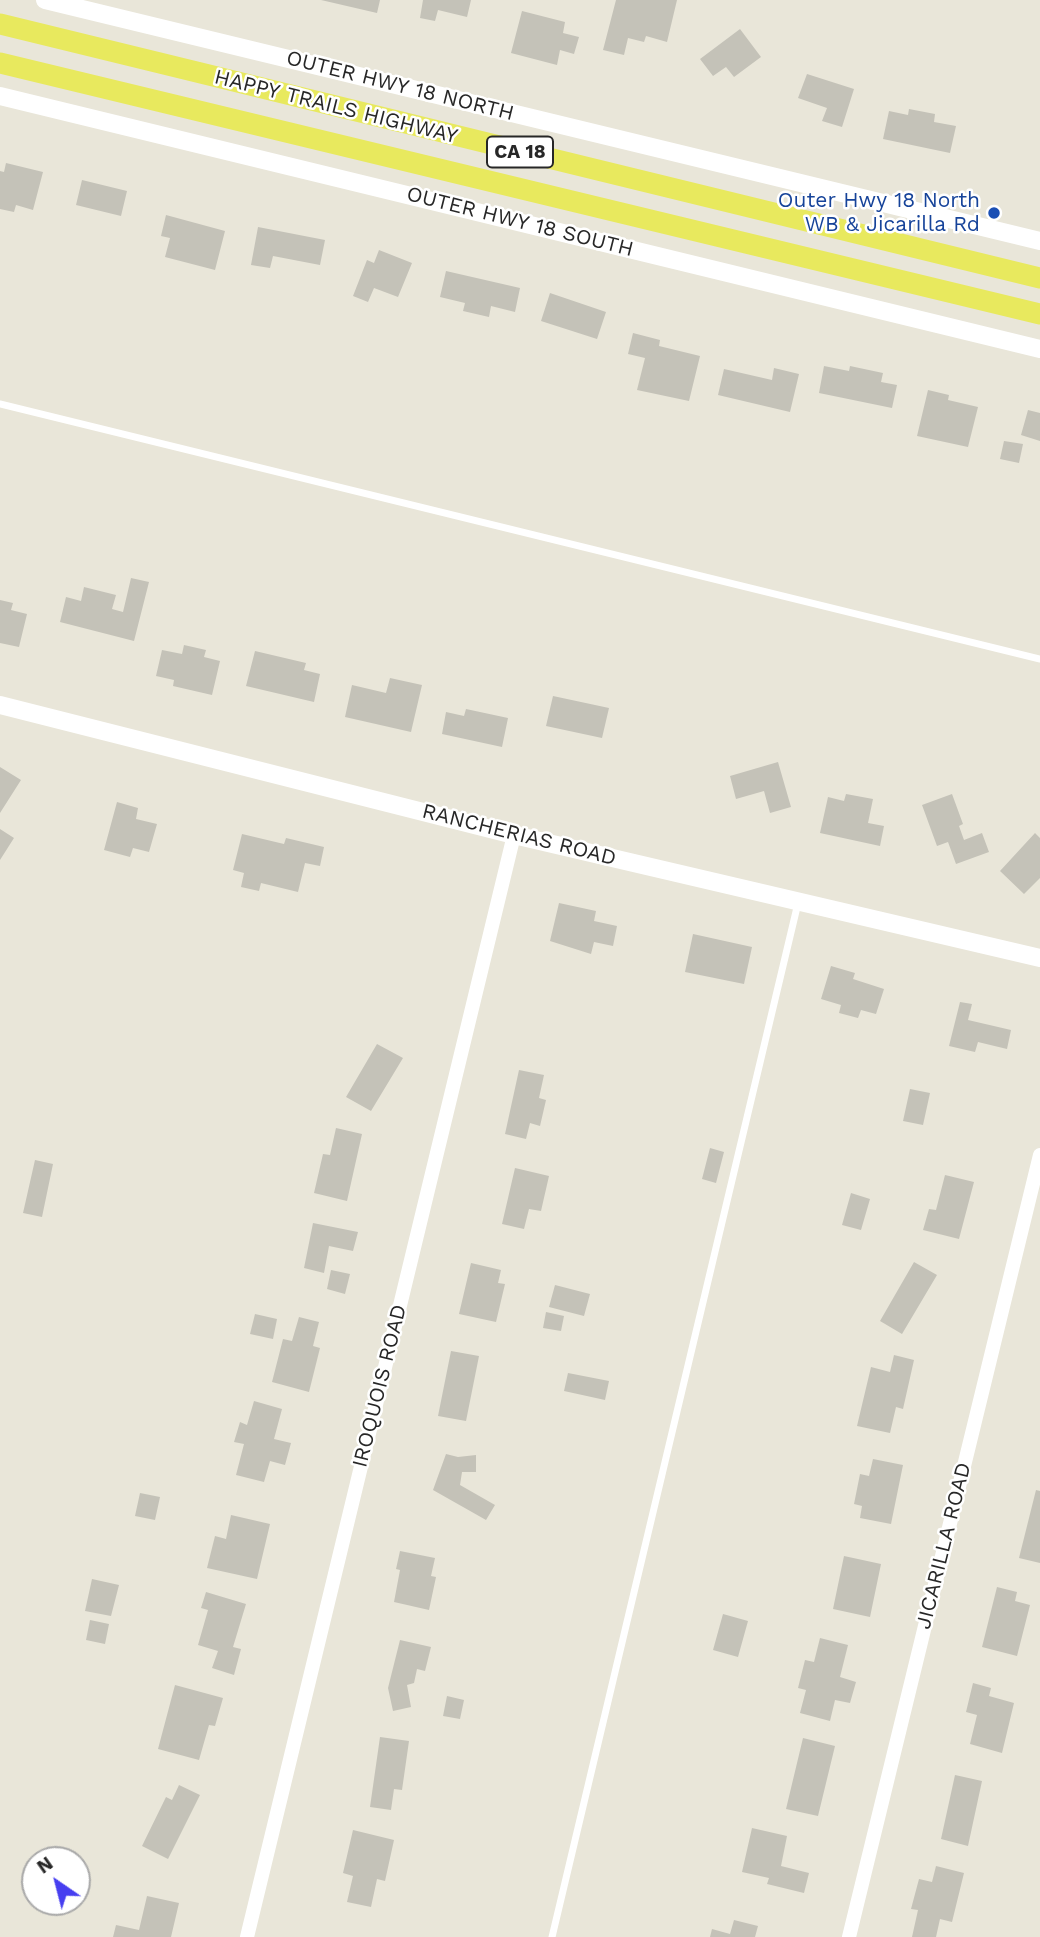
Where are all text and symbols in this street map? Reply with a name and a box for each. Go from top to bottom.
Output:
street label: OUTER HWY 18 NORTH [284,46,516,126]
street label: HAPPY TRAILS HIGHWAY [212,65,460,149]
road number: CA 18 [487,136,553,168]
street label: OUTER HWY 18 SOUTH [404,182,636,262]
place label: Outer Hwy 18 North WB & Jicarilla Rd [778,188,980,238]
marker: Outer Hwy 18 North WB & Jicarilla Rd [986,205,1002,221]
street label: RANCHERIAS ROAD [419,799,619,871]
street label: IROQUOIS ROAD [348,1302,412,1470]
street label: JICARILLA ROAD [911,1460,977,1632]
north arrow [21,1846,91,1916]
text: N [32,1852,57,1878]

